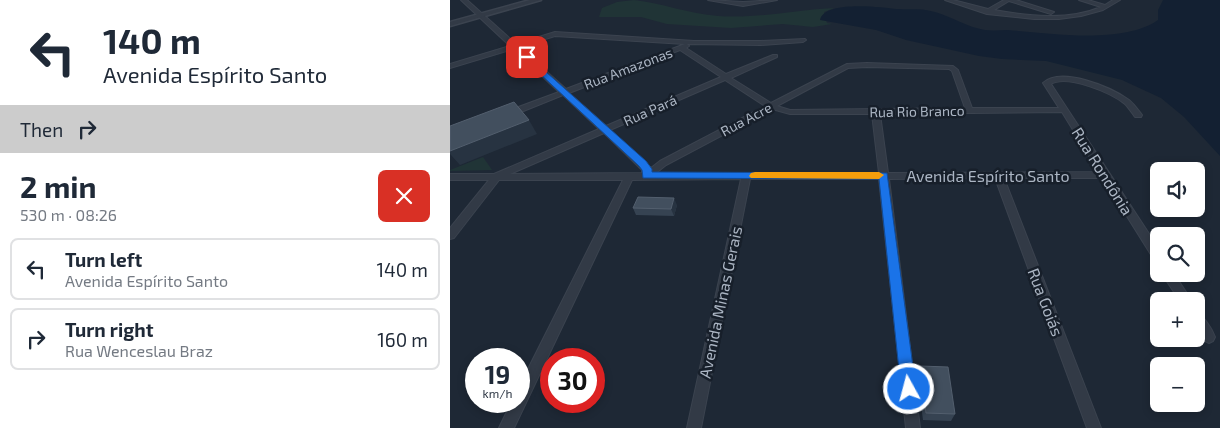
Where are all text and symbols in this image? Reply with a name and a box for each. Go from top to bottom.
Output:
text: 140 m [103,19,201,61]
icon: left [20,20,85,85]
pin [506,36,548,78]
icon: arrive [513,43,541,71]
street label: Rua Amazonas [581,43,675,93]
text: Avenida Espírito Santo [103,61,327,87]
street label: Rua Pará [621,91,679,129]
street label: Rua Acre [717,98,775,140]
street label: Rua Rio Branco [869,102,965,120]
icon: right [73,115,101,143]
text: Then [20,118,63,141]
street label: Rua Rondônia [1068,124,1138,218]
map controls [1150,162,1205,412]
button: sound [1150,162,1205,217]
street label: Avenida Espírito Santo [906,166,1070,185]
text: 2 min [20,168,97,204]
button: close [378,170,430,222]
text: 530 m · 08:26 [20,205,117,224]
street label: Avenida Minas Gerais [695,224,745,380]
button: search [1150,227,1205,282]
text: Turn left [65,248,142,271]
icon: left [22,255,50,283]
text: 140 m [376,258,428,281]
street label: Rua Goiás [1024,265,1068,339]
text: Avenida Espírito Santo [65,271,228,290]
button: + [1150,292,1205,347]
text: Turn right [65,318,153,341]
icon: right [22,325,50,353]
text: 160 m [377,328,428,351]
text: Rua Wenceslau Braz [65,341,213,360]
speed limit sign: 30 [540,348,605,413]
button: − [1150,357,1205,412]
text: 19 [485,359,510,389]
position arrow [882,362,934,414]
text: km/h [483,386,512,400]

